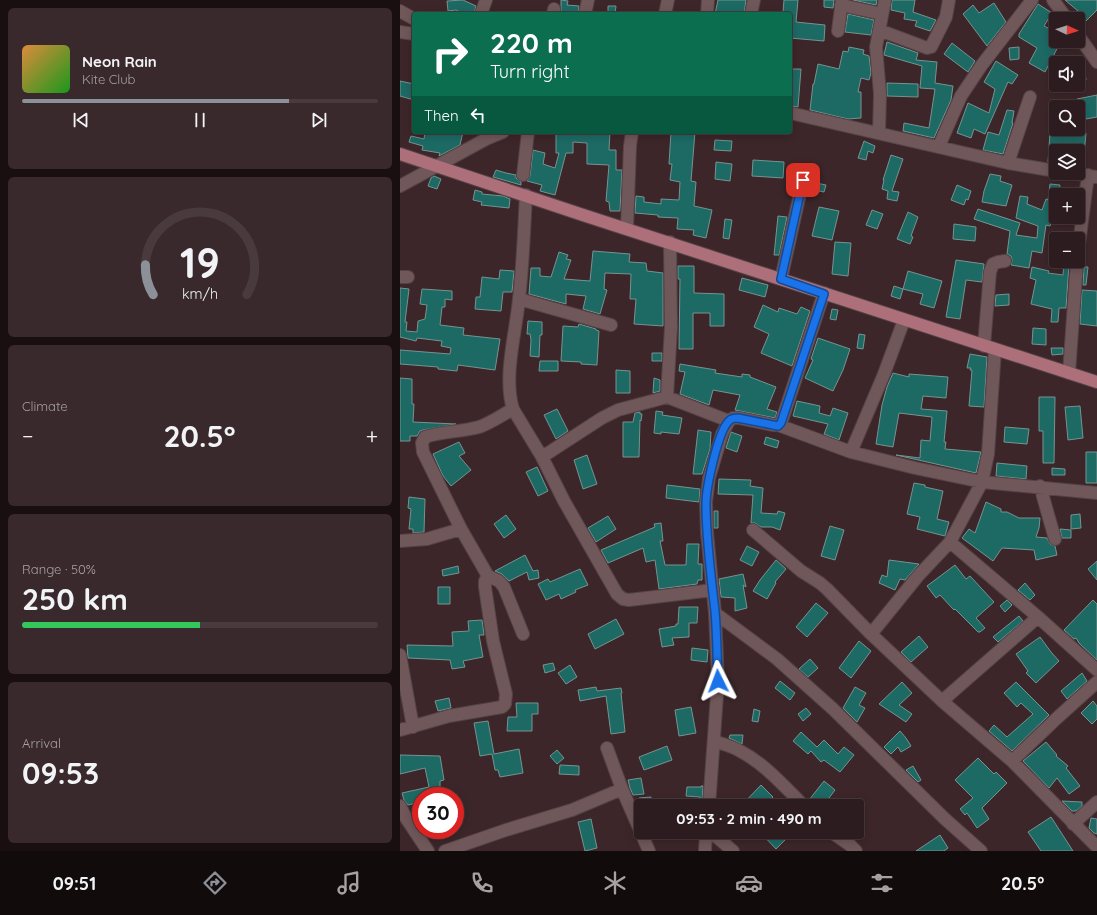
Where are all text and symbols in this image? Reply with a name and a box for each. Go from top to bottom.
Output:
north arrow [1049,12,1085,48]
map controls [1049,12,1085,268]
text: 220 m [490,25,573,60]
icon: right [424,28,476,80]
text: Neon Rain [82,52,157,71]
button: sound [1049,56,1085,92]
text: Turn right [490,60,570,83]
text: Kite Club [82,71,135,87]
button: search [1049,100,1085,136]
icon: left [467,104,489,126]
text: Then [424,106,459,125]
icon: previous [70,109,92,131]
icon: pause [189,109,211,131]
icon: next [308,109,330,131]
button: layers [1049,144,1085,180]
pin [786,163,820,197]
icon: arrive [792,169,814,191]
button: + [1049,188,1085,224]
button: − [1049,232,1085,268]
text: 19 [180,236,220,288]
text: km/h [182,284,218,302]
text: Climate [22,398,68,414]
text: 20.5° [164,417,236,455]
text: − [22,422,33,450]
text: + [366,422,378,450]
text: Range · 50% [22,561,96,577]
text: 250 km [22,580,128,618]
position arrow [697,660,739,702]
text: Arrival [22,735,61,751]
text: 09:53 [22,754,99,792]
speed limit sign: 30 [412,787,464,839]
text: 09:53 · 2 min · 490 m [676,809,822,828]
icon: directions [201,869,229,897]
icon: music [335,869,363,897]
icon: phone [468,869,496,897]
icon: climate [601,869,629,897]
icon: car [735,869,763,897]
icon: filters [868,869,896,897]
text: 09:51 [53,872,96,895]
text: 20.5° [1001,872,1044,895]

